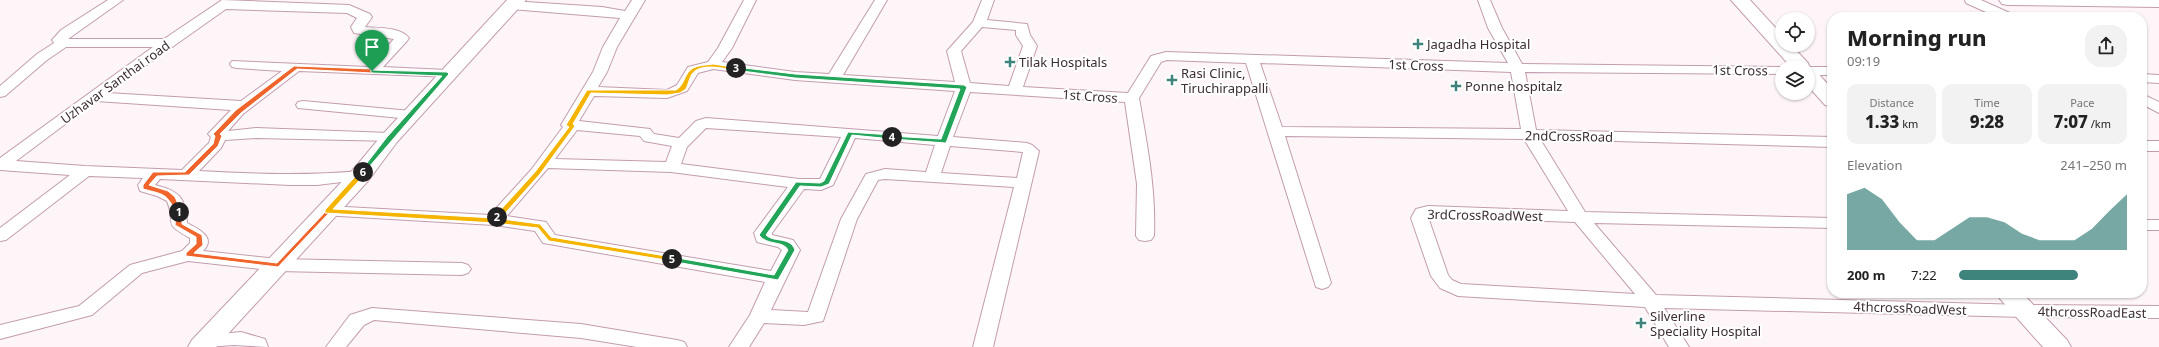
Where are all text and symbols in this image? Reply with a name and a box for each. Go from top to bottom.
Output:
map controls [1775,12,1815,100]
button: locate [1775,12,1815,52]
text: Morning run [1847,22,1987,52]
button: share [2085,25,2127,67]
pin [355,30,389,71]
place label: Jagadha Hospital [1425,35,1530,53]
street label: Uzhavar Santhai road [57,36,173,128]
icon: arrive [361,36,383,58]
marker: Jagadha Hospital [1412,38,1424,50]
text: 09:19 [1847,52,1880,70]
place label: Tilak Hospitals [1019,53,1107,71]
street label: 1st Cross [1388,55,1444,75]
marker: Tilak Hospitals [1004,56,1016,68]
pin: 3 [726,58,746,78]
text: 3 [733,60,739,75]
button: layers [1775,60,1815,100]
street label: 1st Cross [1712,61,1768,79]
place label: Rasi Clinic, Tiruchirappalli [1181,64,1268,97]
marker: Rasi Clinic, Tiruchirappalli [1166,74,1178,86]
place label: Ponne hospitalz [1465,77,1562,95]
marker: Ponne hospitalz [1450,80,1462,92]
street label: 1st Cross [1062,85,1118,107]
text: Distance [1869,95,1914,110]
text: Time [1974,95,2000,110]
text: Pace [2070,95,2094,110]
text: 1.33 [1865,110,1899,133]
text: 9:28 [1970,110,2004,133]
text: 7:07 [2054,110,2088,133]
text: km [1899,116,1918,131]
text: /km [2088,116,2111,131]
street label: 2ndCrossRoad [1525,126,1613,146]
pin: 4 [882,127,902,147]
text: 4 [889,129,895,144]
text: Elevation [1847,156,1903,174]
text: 241–250 m [2060,156,2127,174]
pin: 6 [353,162,373,182]
text: 6 [360,164,366,179]
pin: 1 [169,202,189,222]
text: 1 [176,204,182,219]
street label: 3rdCrossRoadWest [1427,205,1543,225]
pin: 2 [487,207,507,227]
text: 2 [494,209,500,224]
pin: 5 [662,249,682,269]
text: 5 [669,251,675,266]
text: 200 m [1847,266,1885,284]
text: 7:22 [1911,266,1937,284]
street label: 4thcrossRoadWest [1853,297,1967,319]
street label: 4thcrossRoadEast [2038,302,2147,322]
place label: Silverline Speciality Hospital [1650,307,1761,340]
marker: Silverline Speciality Hospital [1635,317,1647,329]

